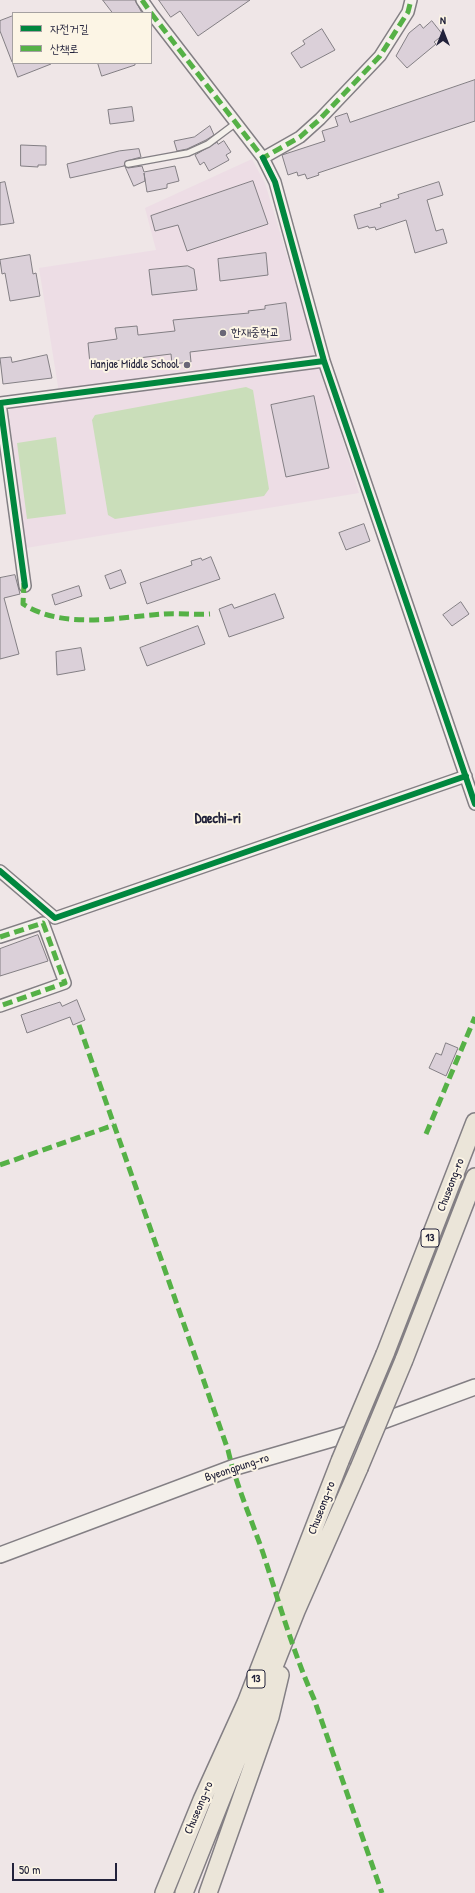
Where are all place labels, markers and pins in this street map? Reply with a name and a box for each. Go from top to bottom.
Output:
place label: 한재중학교 [231,326,279,340]
marker: 한재중학교 [218,328,228,338]
place label: Hanjae Middle School [90,358,179,372]
marker: Hanjae Middle School [182,360,192,370]

